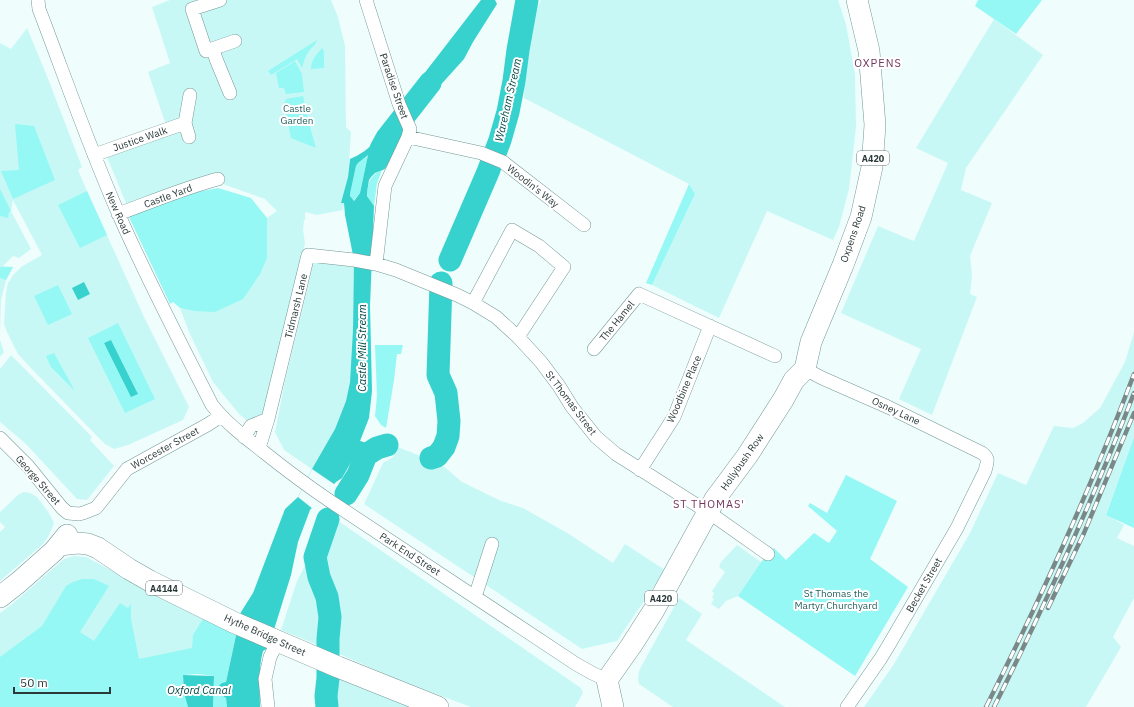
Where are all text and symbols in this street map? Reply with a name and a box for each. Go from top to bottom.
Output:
street label: Paradise Street [377,51,411,121]
district label: OXPENS [854,56,902,70]
water label: Wareham Stream [492,57,524,143]
park label: Castle Garden [281,102,313,127]
street label: Justice Walk [111,123,170,154]
road number: A420 [857,151,889,165]
street label: Woodin's Way [504,162,562,210]
street label: Castle Yard [142,181,194,211]
street label: New Road [103,190,133,236]
street label: Oxpens Road [837,204,869,264]
street label: Tidmarsh Lane [282,272,310,340]
street label: The Hamel [597,298,638,344]
water label: Castle Mill Stream [355,304,369,392]
street label: Woodbine Place [664,353,704,425]
street label: St Thomas Street [543,368,600,438]
street label: Osney Lane [870,394,923,428]
street label: Worcester Street [129,424,202,472]
street label: Hollybush Row [718,431,767,493]
street label: George Street [13,452,64,508]
district label: ST THOMAS' [673,497,745,511]
street label: Park End Street [377,530,443,579]
street label: Becket Street [903,555,945,615]
road number: A4144 [146,581,182,595]
park label: St Thomas the Martyr Churchyard [794,587,878,612]
road number: A420 [645,591,677,605]
street label: Hythe Bridge Street [222,611,308,659]
scale bar [14,669,110,695]
text: 50 m [20,675,48,690]
water label: Oxford Canal [167,683,231,697]

